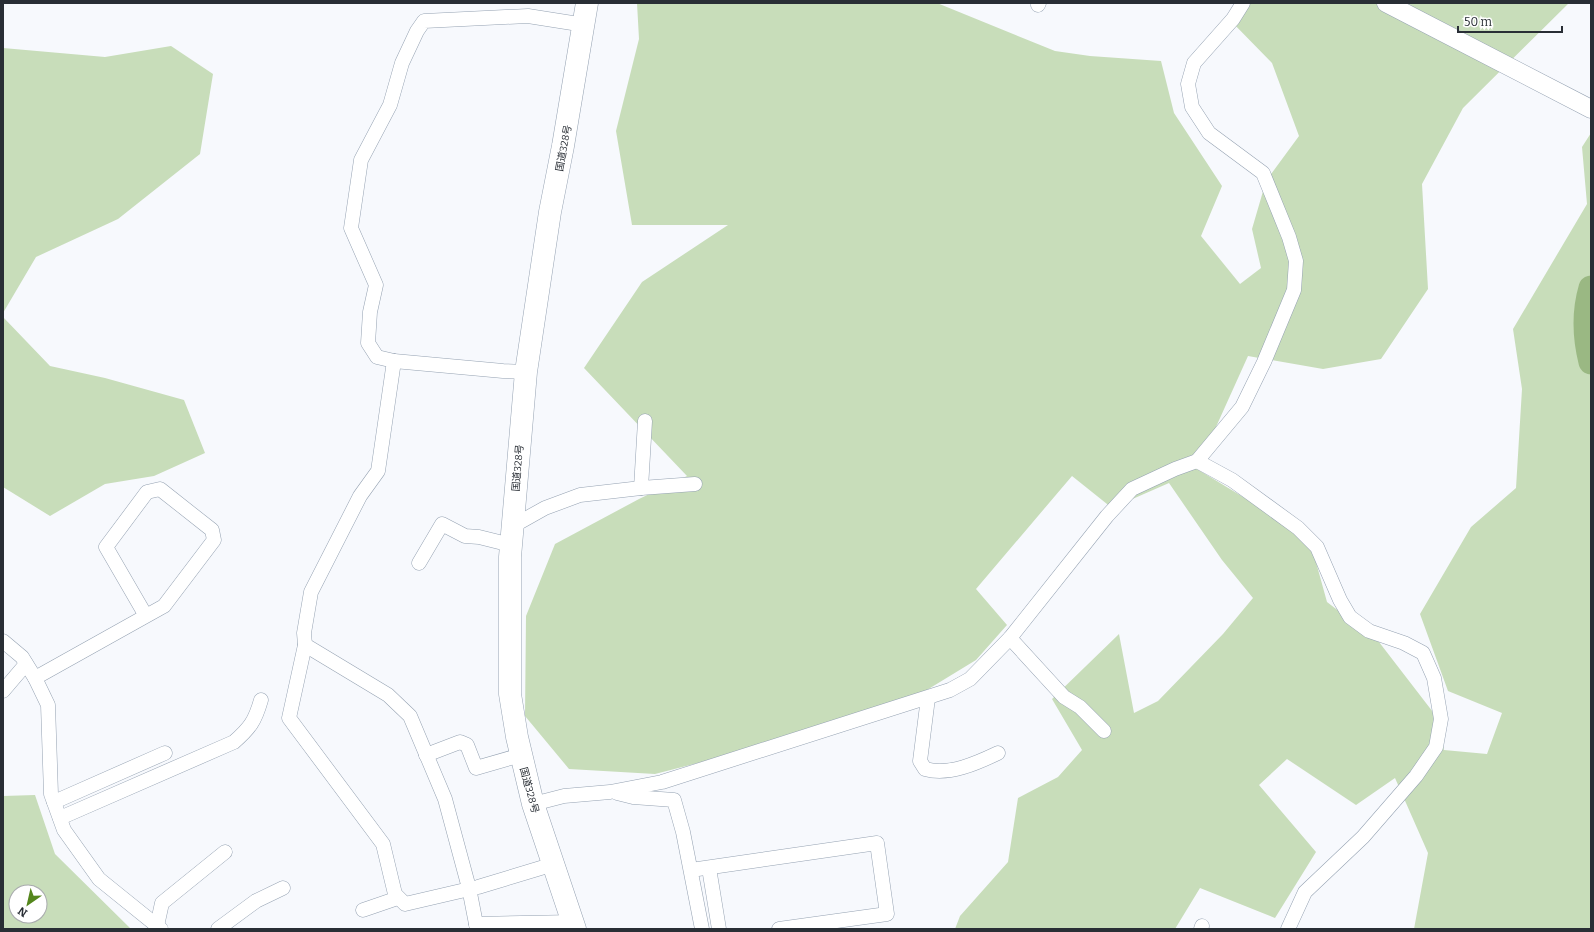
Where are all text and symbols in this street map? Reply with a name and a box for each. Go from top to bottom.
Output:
scale bar [1458,8,1562,34]
text: 50 m [1464,15,1493,29]
street label: 国道328号 [554,124,574,172]
street label: 国道328号 [510,444,526,492]
street label: 国道328号 [517,766,541,815]
north arrow [8,884,48,924]
text: N [15,904,30,920]

